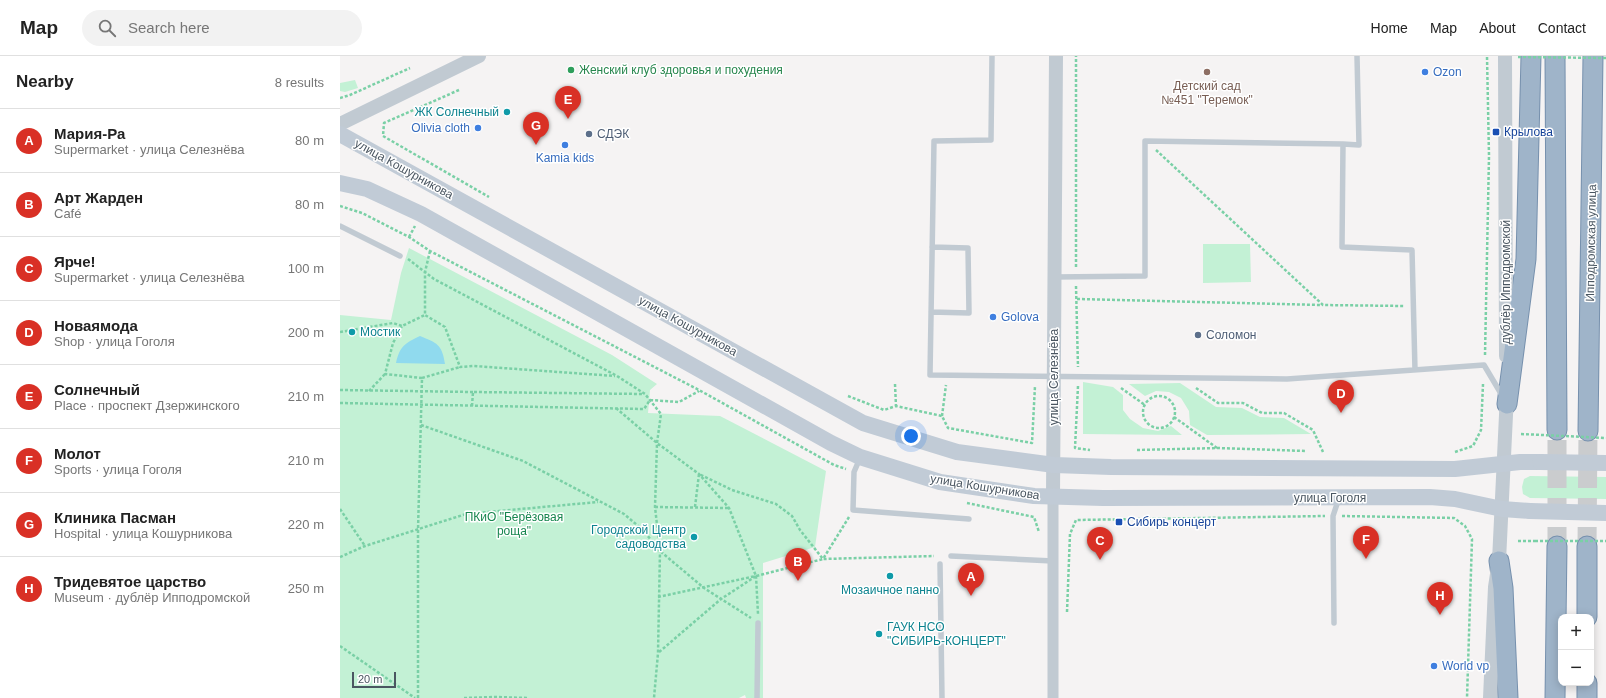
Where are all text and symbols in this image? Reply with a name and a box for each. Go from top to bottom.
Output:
search box [82,10,362,46]
text: Map [20,17,58,38]
icon: search [96,17,118,39]
text: Search here [128,19,210,36]
text: Home [1371,20,1408,36]
text: Map [1430,20,1457,36]
text: About [1479,20,1516,36]
text: Contact [1538,20,1586,36]
place label: Женский клуб здоровья и похудения [579,63,783,77]
marker: Женский клуб здоровья и похудения [566,65,576,75]
place label: Ozon [1433,65,1462,79]
marker: Детский сад №451 "Теремок" [1202,67,1212,77]
marker: Ozon [1420,67,1430,77]
text: Nearby [16,72,74,91]
text: 8 results [275,75,324,90]
place label: Детский сад №451 "Теремок" [1161,79,1253,107]
pin: E [555,86,581,119]
place label: ЖК Солнечный [414,105,499,119]
marker: ЖК Солнечный [502,107,512,117]
pin: G [523,112,549,145]
place label: Olivia cloth [411,121,470,135]
marker: Olivia cloth [473,123,483,133]
text: Мария-Ра [54,125,125,142]
place label: Крылова [1504,125,1553,139]
place label: СДЭК [597,127,629,141]
marker: Крылова [1491,127,1501,137]
marker: СДЭК [584,129,594,139]
text: A [24,133,34,148]
text: 80 m [295,133,324,148]
street label: улица Кошурникова [352,136,456,202]
marker: Kamia kids [560,140,570,150]
text: Supermarket · улица Селезнёва [54,142,244,157]
place label: Kamia kids [536,151,594,165]
street label: Ипподромская улица [1583,184,1599,302]
text: Арт Жарден [54,189,143,206]
text: B [24,197,34,212]
text: 80 m [295,197,324,212]
text: Café [54,206,81,221]
street label: дублёр Ипподромской [1499,220,1513,344]
text: Ярче! [54,253,96,270]
text: C [24,261,34,276]
text: 100 m [288,261,324,276]
text: Supermarket · улица Селезнёва [54,270,244,285]
street label: улица Кошурникова [636,293,740,359]
place label: Golova [1001,310,1039,324]
marker: Golova [988,312,998,322]
text: Новаямода [54,317,138,334]
text: D [24,325,34,340]
text: 200 m [288,325,324,340]
place label: Мостик [360,325,401,339]
marker: Мостик [347,327,357,337]
street label: улица Селезнёва [1047,328,1061,425]
place label: Соломон [1206,328,1256,342]
marker: Соломон [1193,330,1203,340]
text: Shop · улица Гоголя [54,334,175,349]
pin: D [1328,380,1354,413]
text: Солнечный [54,381,140,398]
text: E [25,389,33,404]
text: 210 m [288,389,324,404]
text: Place · проспект Дзержинского [54,398,240,413]
your location [901,426,921,446]
text: Молот [54,445,101,462]
text: F [25,453,33,468]
text: 210 m [288,453,324,468]
text: Sports · улица Гоголя [54,462,182,477]
street label: улица Кошурникова [929,471,1041,503]
street label: улица Гоголя [1294,491,1366,505]
text: Клиника Пасман [54,509,176,526]
park label: ПКиО "Берёзовая роща" [465,510,563,538]
place label: Сибирь концерт [1127,515,1217,529]
text: G [24,517,34,532]
text: 220 m [288,517,324,532]
marker: Сибирь концерт [1114,517,1124,527]
place label: Городской Центр садоводства [591,523,686,551]
text: Hospital · улица Кошурникова [54,526,232,541]
pin: F [1353,526,1379,559]
pin: C [1087,527,1113,560]
marker: Городской Центр садоводства [689,532,699,542]
pin: B [785,548,811,581]
pin: A [958,563,984,596]
marker: Мозаичное панно [885,571,895,581]
text: Тридевятое царство [54,573,206,590]
text: H [24,581,34,596]
text: 250 m [288,581,324,596]
pin: H [1427,582,1453,615]
place label: Мозаичное панно [841,583,939,597]
text: Museum · дублёр Ипподромской [54,590,250,605]
map controls [1558,614,1594,686]
button: + [1558,614,1594,650]
place label: ГАУК НСО "СИБИРЬ-КОНЦЕРТ" [887,620,1006,648]
marker: ГАУК НСО "СИБИРЬ-КОНЦЕРТ" [874,629,884,639]
button: − [1558,650,1594,686]
place label: World vp [1442,659,1489,673]
marker: World vp [1429,661,1439,671]
scale bar [352,670,396,689]
text: 20 m [358,673,382,685]

